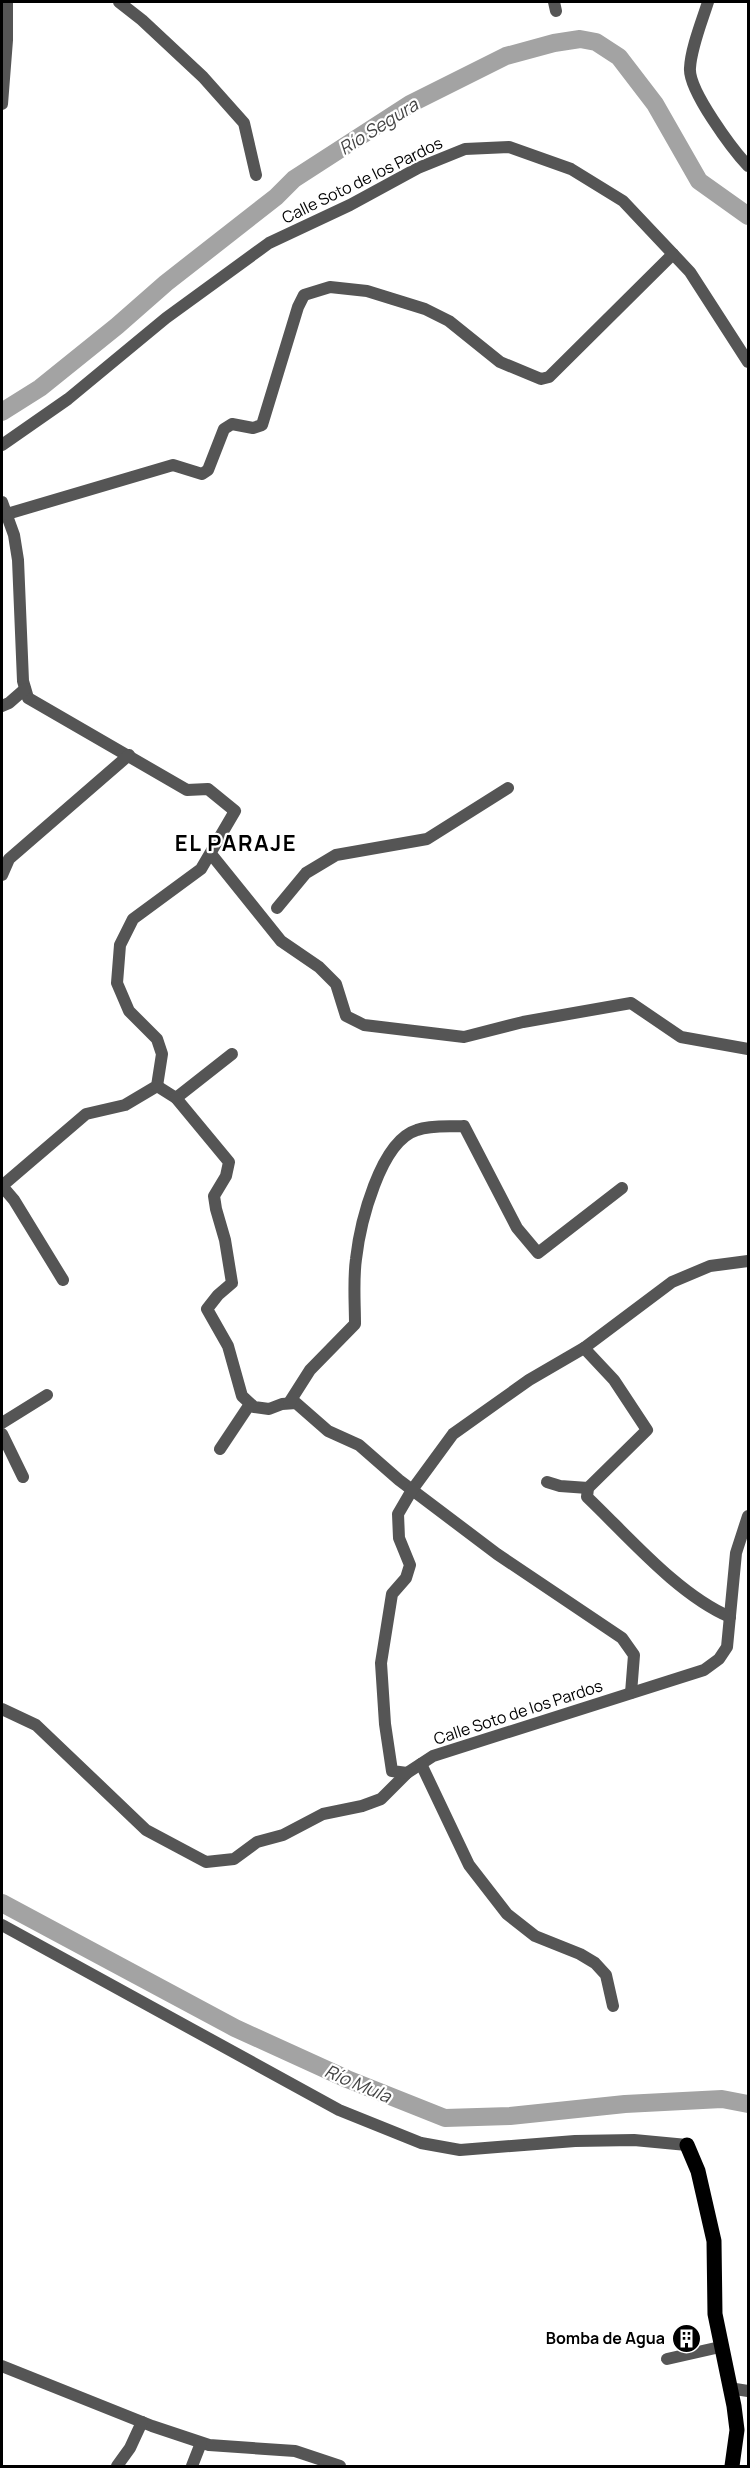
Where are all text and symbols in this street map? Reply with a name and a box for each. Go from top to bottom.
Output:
water label: Río Segura [334,92,423,160]
street label: Calle Soto de los Pardos [278,131,446,229]
district label: EL PARAJE [175,828,297,858]
street label: Calle Soto de los Pardos [431,1674,605,1750]
water label: Río Mula [321,2058,396,2108]
building icon: Bomba de Agua [670,2322,702,2354]
place label: Bomba de Agua [546,2327,665,2349]

